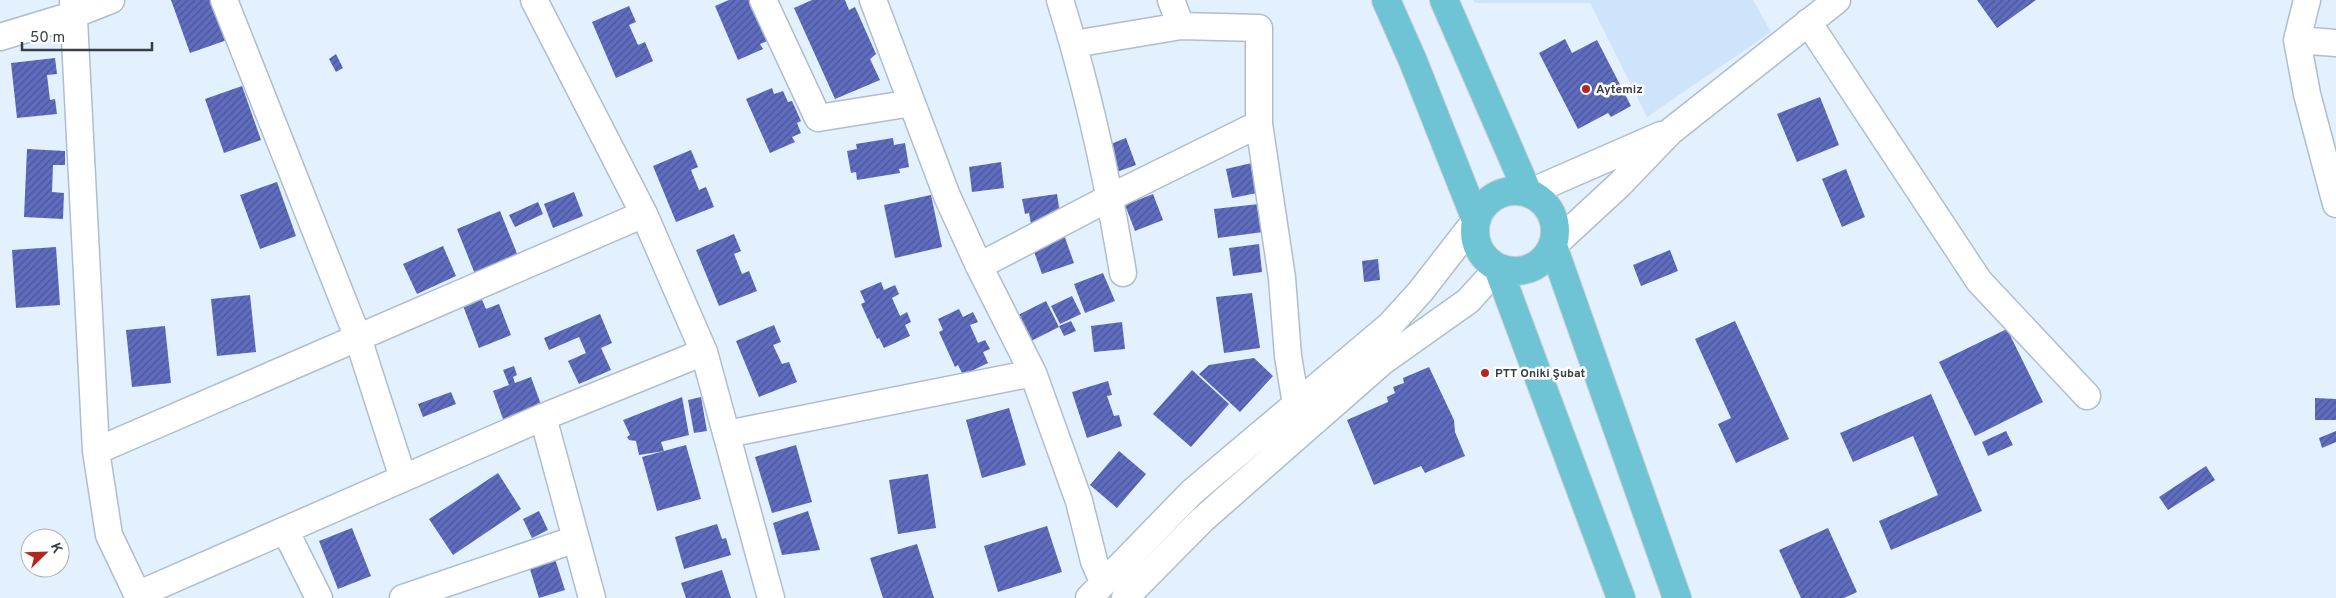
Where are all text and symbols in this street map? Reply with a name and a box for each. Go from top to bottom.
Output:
scale bar [22,20,152,52]
text: 50 m [30,29,65,48]
place label: Aytemiz [1596,82,1643,98]
marker: Aytemiz [1580,83,1592,95]
place label: PTT Oniki Şubat [1495,366,1586,382]
marker: PTT Oniki Şubat [1479,367,1491,379]
north arrow [20,528,70,578]
text: K [46,541,65,556]

